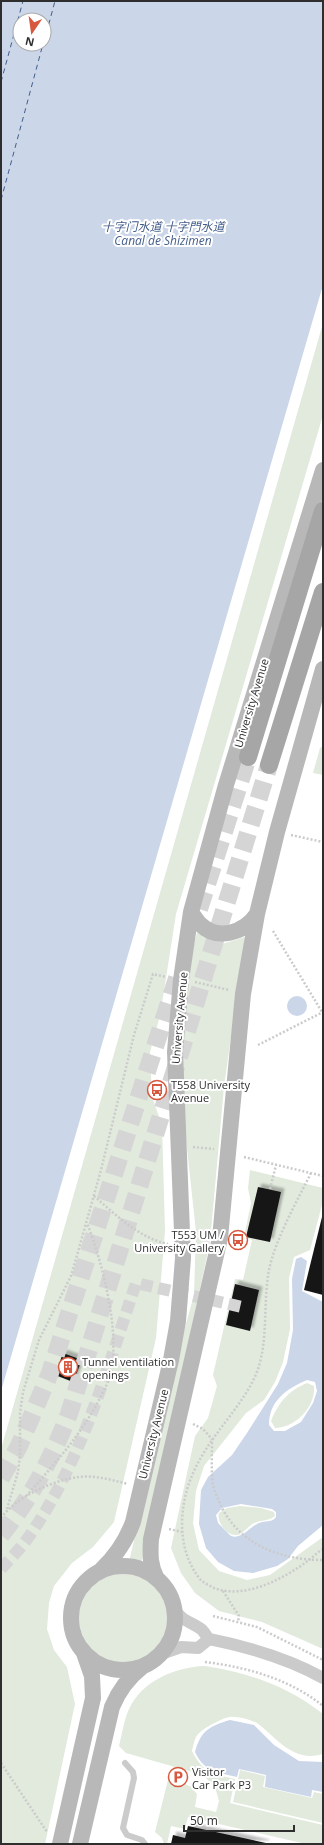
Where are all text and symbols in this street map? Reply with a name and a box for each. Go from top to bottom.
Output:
north arrow [12,12,52,52]
text: N [24,34,36,51]
water label: 十字门水道 十字門水道 Canal de Shizimen [101,218,227,249]
street label: University Avenue [230,657,272,749]
street label: University Avenue [168,971,190,1065]
place label: T558 University Avenue [171,1077,250,1105]
bus stop icon: T558 University Avenue [146,1079,168,1101]
place label: T553 UM / University Gallery [134,1227,224,1255]
bus stop icon: T553 UM / University Gallery [227,1229,249,1251]
place label: Tunnel ventilation openings [82,1354,174,1382]
building icon: Tunnel ventilation openings [57,1356,79,1378]
street label: University Avenue [135,1387,171,1481]
place label: Visitor Car Park P3 [192,1764,251,1792]
parking icon: Visitor Car Park P3 [167,1766,189,1788]
scale bar [184,1807,294,1833]
text: 50 m [190,1812,218,1829]

